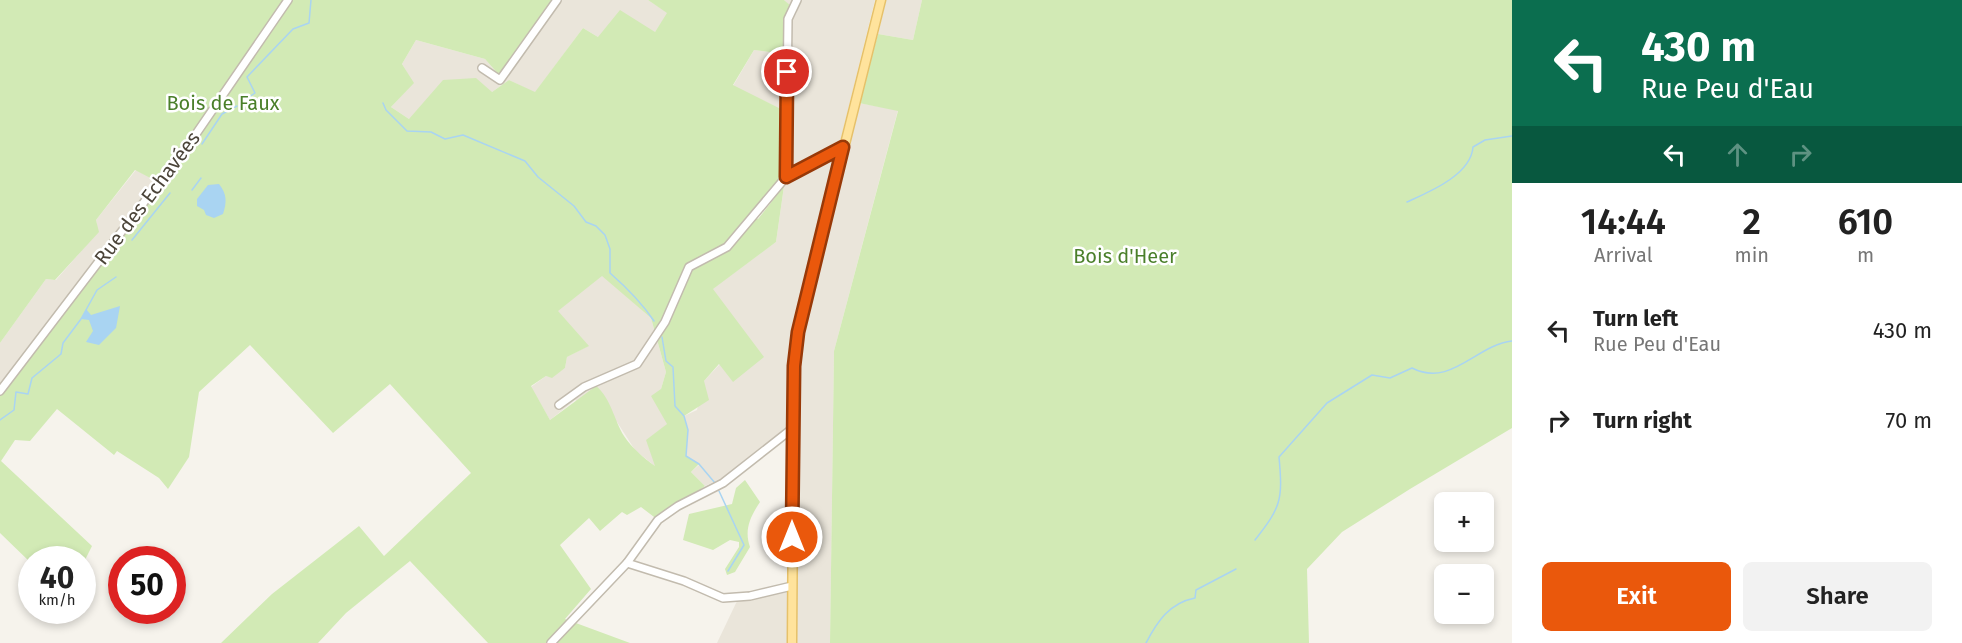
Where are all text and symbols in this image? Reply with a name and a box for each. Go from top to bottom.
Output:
text: 430 m [1641,22,1756,72]
icon: left [1542,24,1620,102]
pin [761,46,812,97]
icon: arrive [770,55,803,88]
text: Rue Peu d'Eau [1641,73,1814,105]
park label: Bois de Faux [166,91,280,115]
street label: Rue des Echavées [89,127,205,269]
icon: left [1658,138,1691,171]
icon: ahead [1721,138,1754,171]
icon: right [1784,138,1817,171]
text: 14:44 [1581,200,1666,244]
text: 2 [1743,200,1761,244]
text: 610 [1838,200,1893,244]
text: Arrival [1594,243,1653,267]
text: min [1735,243,1769,267]
text: m [1857,243,1874,267]
park label: Bois d'Heer [1073,244,1177,268]
text: Turn left [1593,305,1678,332]
icon: left [1542,314,1575,347]
text: 430 m [1873,317,1932,344]
text: Rue Peu d'Eau [1593,332,1721,356]
icon: right [1542,404,1575,437]
text: Turn right [1593,407,1692,434]
text: 70 m [1886,407,1932,434]
map controls [1434,492,1494,624]
button: + [1434,492,1494,552]
position arrow [760,505,824,569]
speed limit sign: 50 [108,546,186,624]
text: 40 [40,560,74,596]
button: Exit [1542,562,1731,631]
button: Share [1743,562,1932,631]
button: − [1434,564,1494,624]
text: km/h [38,591,76,609]

